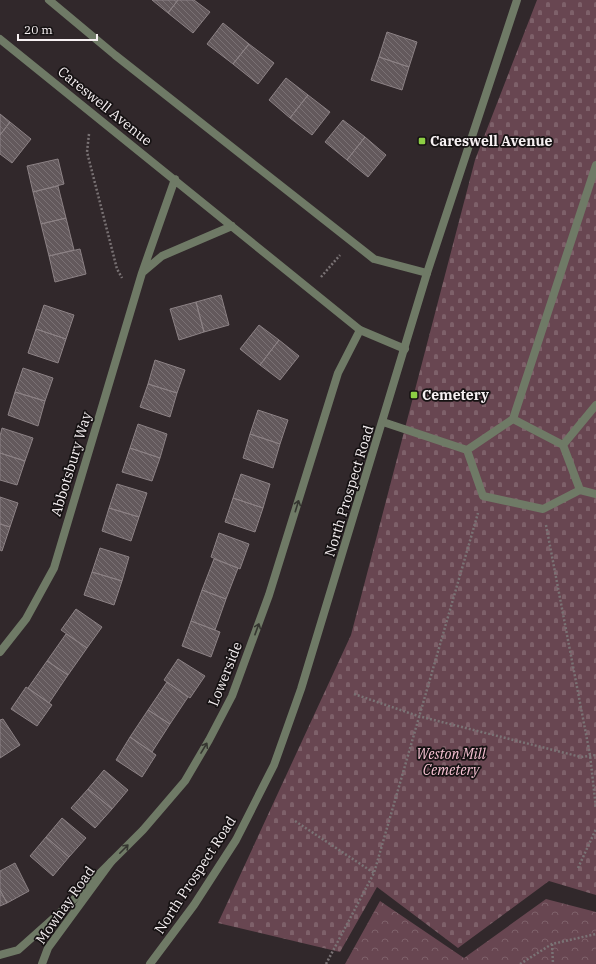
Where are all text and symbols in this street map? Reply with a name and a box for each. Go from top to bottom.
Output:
scale bar [18,16,97,42]
text: 20 m [24,22,53,37]
street label: Careswell Avenue [54,62,156,150]
place label: Careswell Avenue [430,132,553,150]
marker: Careswell Avenue [417,136,427,146]
place label: Cemetery [422,386,489,404]
marker: Cemetery [409,390,419,400]
street label: Abbotsbury Way [47,409,96,518]
street label: North Prospect Road [320,423,378,559]
one-way arrow [294,499,301,512]
one-way arrow [253,624,261,636]
street label: Lowerside [204,639,246,709]
one-way arrow [201,742,209,754]
park label: Weston Mill Cemetery [416,745,487,779]
street label: North Prospect Road [150,812,240,937]
one-way arrow [119,844,129,854]
street label: Mowhay Road [31,862,99,948]

